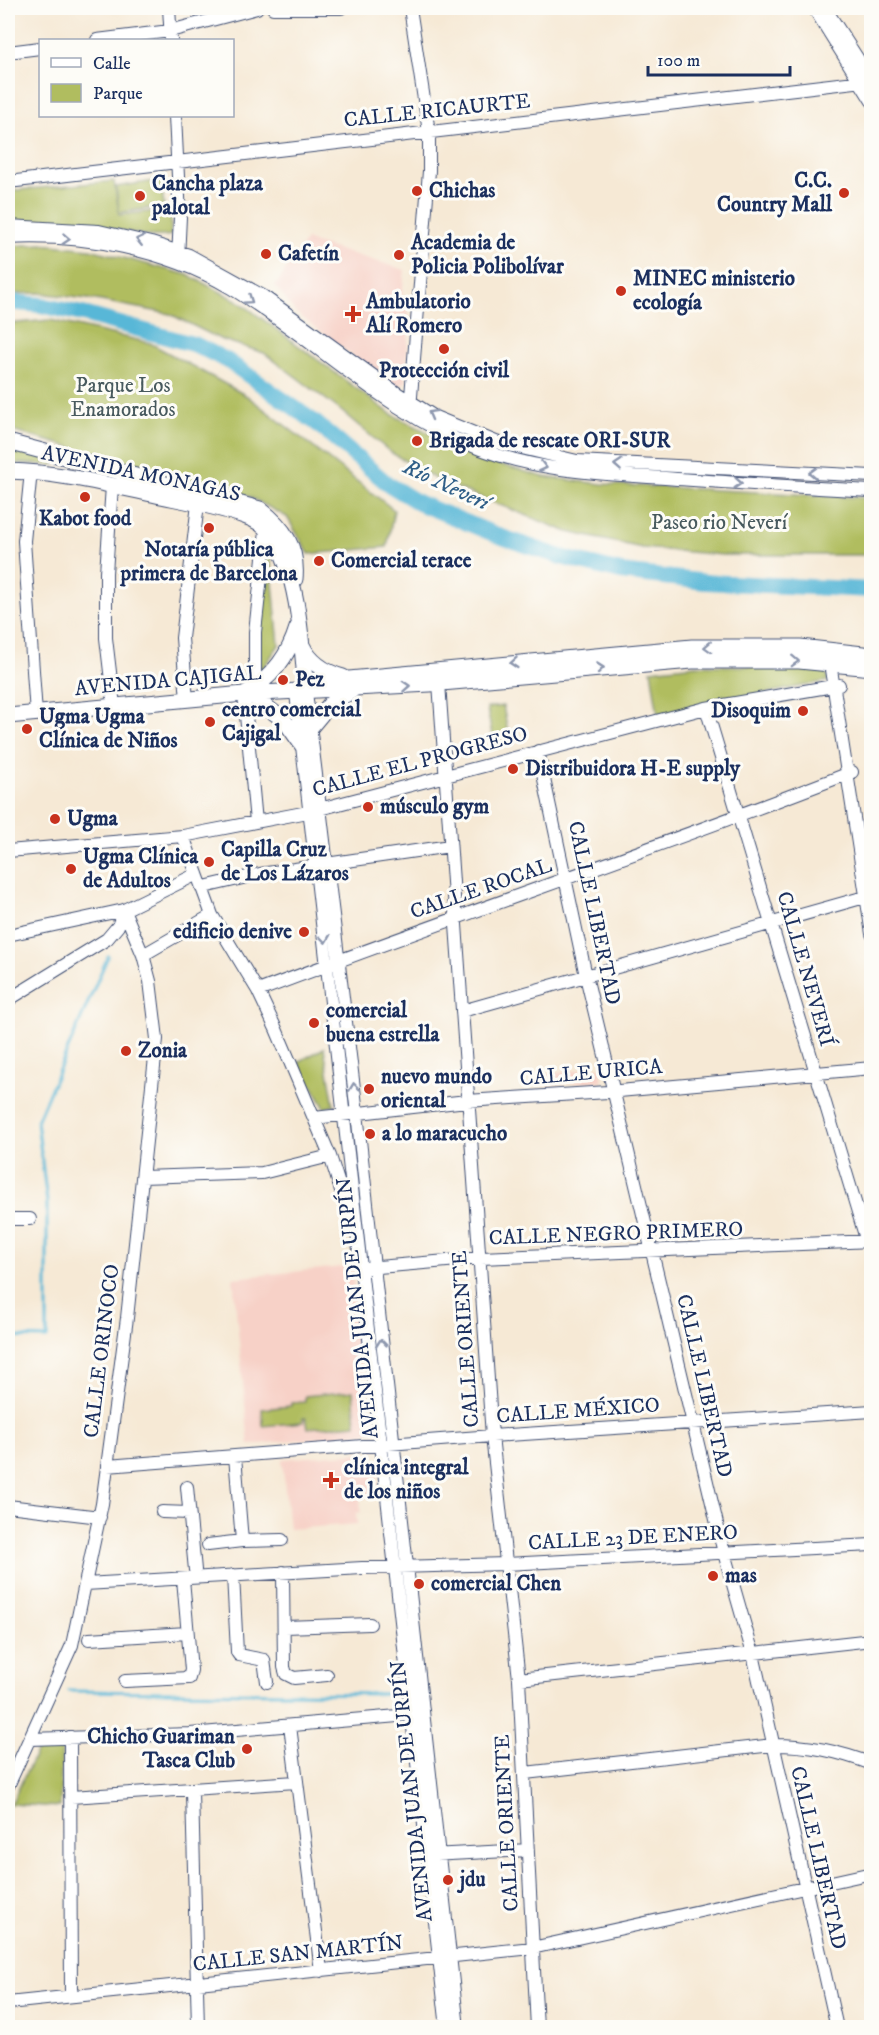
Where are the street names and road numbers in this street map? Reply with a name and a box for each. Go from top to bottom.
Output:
street label: CALLE RICAURTE [342,88,532,134]
street label: AVENIDA MONAGAS [39,440,243,508]
street label: AVENIDA CAJIGAL [74,660,262,702]
street label: CALLE EL PROGRESO [310,721,530,803]
street label: CALLE LIBERTAD [562,819,626,1007]
street label: CALLE ROCAL [407,853,555,925]
street label: CALLE NEVERÍ [770,888,842,1051]
street label: CALLE URICA [519,1054,664,1092]
street label: AVENIDA JUAN DE URPÍN [329,1176,385,1440]
street label: CALLE NEGRO PRIMERO [488,1217,744,1251]
street label: CALLE ORIENTE [447,1250,485,1428]
street label: CALLE ORINOCO [78,1263,126,1439]
street label: CALLE LIBERTAD [670,1292,738,1480]
street label: CALLE MÉXICO [495,1391,660,1430]
street label: CALLE 23 DE ENERO [527,1520,739,1556]
street label: AVENIDA JUAN DE URPÍN [383,1659,439,1923]
street label: CALLE ORIENTE [489,1734,525,1912]
street label: CALLE LIBERTAD [784,1764,852,1952]
street label: CALLE SAN MARTÍN [191,1928,404,1978]

